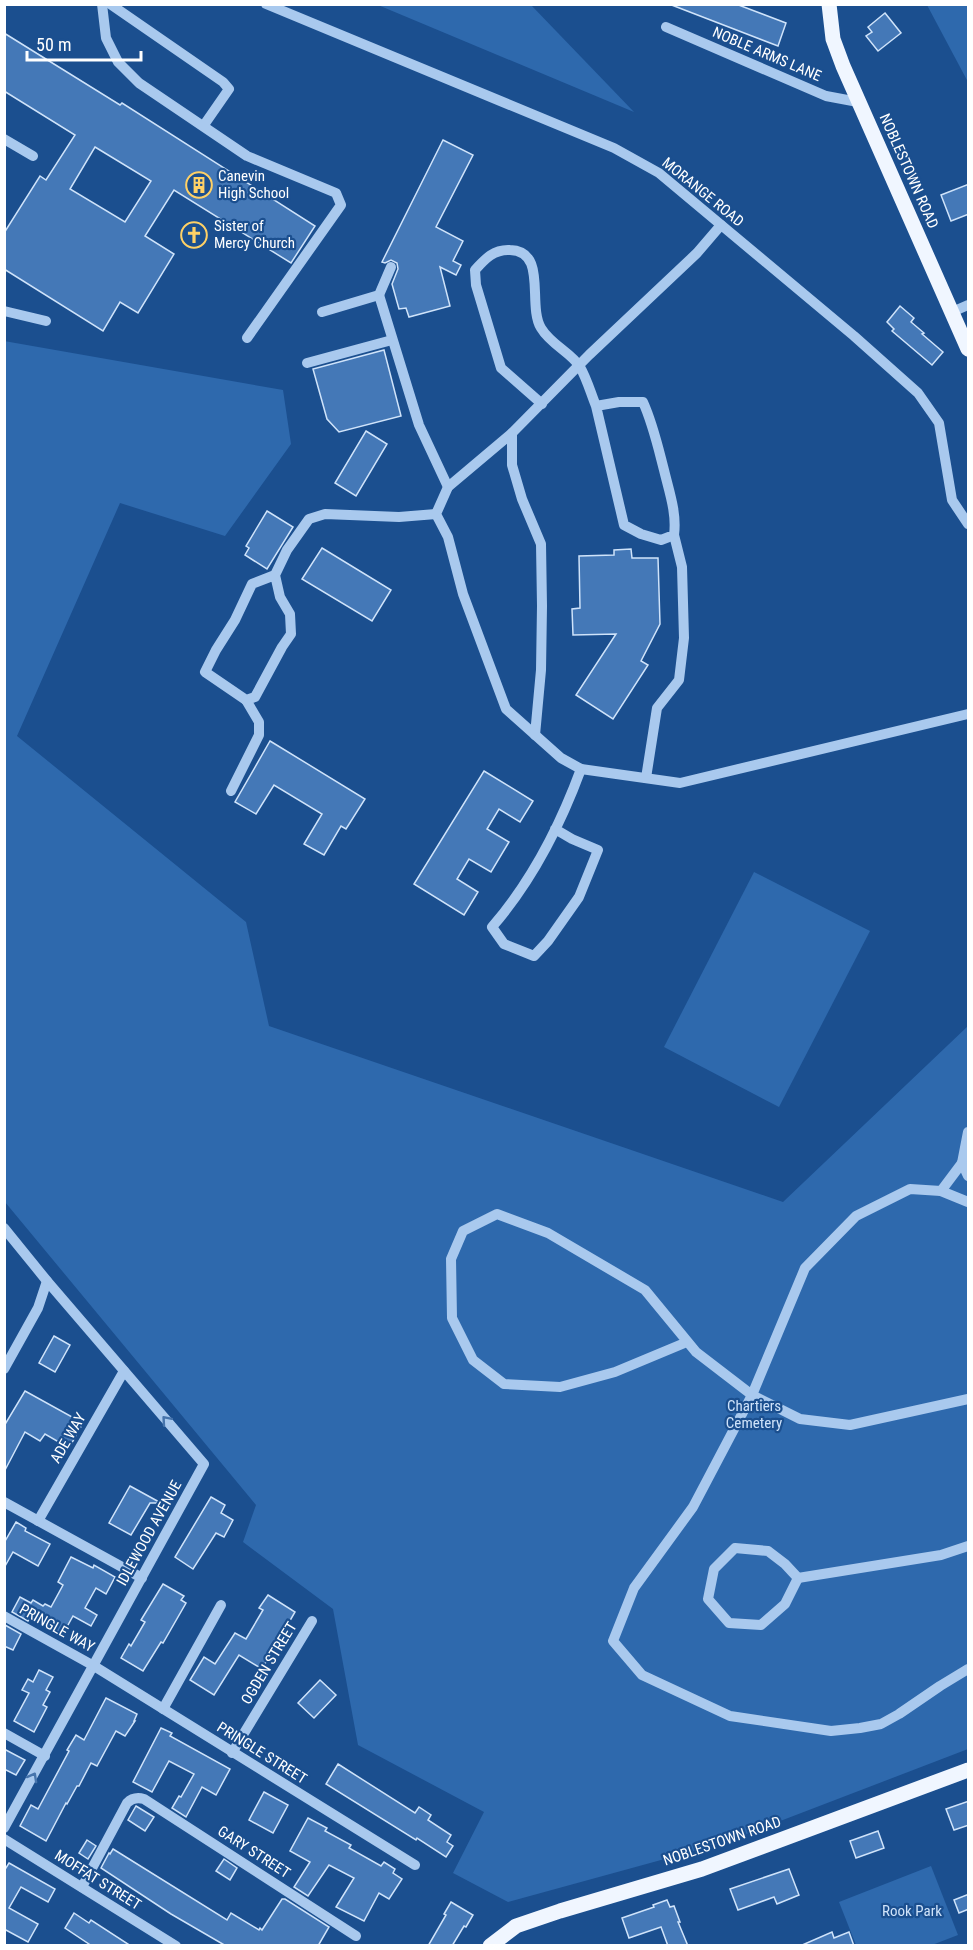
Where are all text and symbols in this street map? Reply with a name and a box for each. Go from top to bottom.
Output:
street label: NOBLE ARMS LANE [710,23,824,85]
scale bar [27,24,141,62]
text: 50 m [36,34,71,55]
street label: NOBLESTOWN ROAD [876,111,942,231]
street label: MORANGE ROAD [658,154,748,230]
place label: Canevin High School [218,167,289,202]
building icon: Canevin High School [184,170,214,200]
place label: Sister of Mercy Church [214,217,295,252]
church icon: Sister of Mercy Church [179,220,209,250]
park label: Chartiers Cemetery [726,1397,782,1432]
street label: ADE WAY [46,1410,90,1466]
one-way arrow [162,1416,173,1427]
street label: IDLEWOOD AVENUE [113,1477,185,1589]
street label: PRINGLE WAY [16,1600,98,1656]
street label: OGDEN STREET [237,1618,301,1708]
street label: PRINGLE STREET [214,1718,310,1788]
one-way arrow [26,1773,37,1783]
street label: NOBLESTOWN ROAD [661,1812,783,1870]
street label: GARY STREET [214,1822,294,1882]
street label: MOFFAT STREET [51,1846,145,1914]
park label: Rook Park [882,1902,942,1920]

